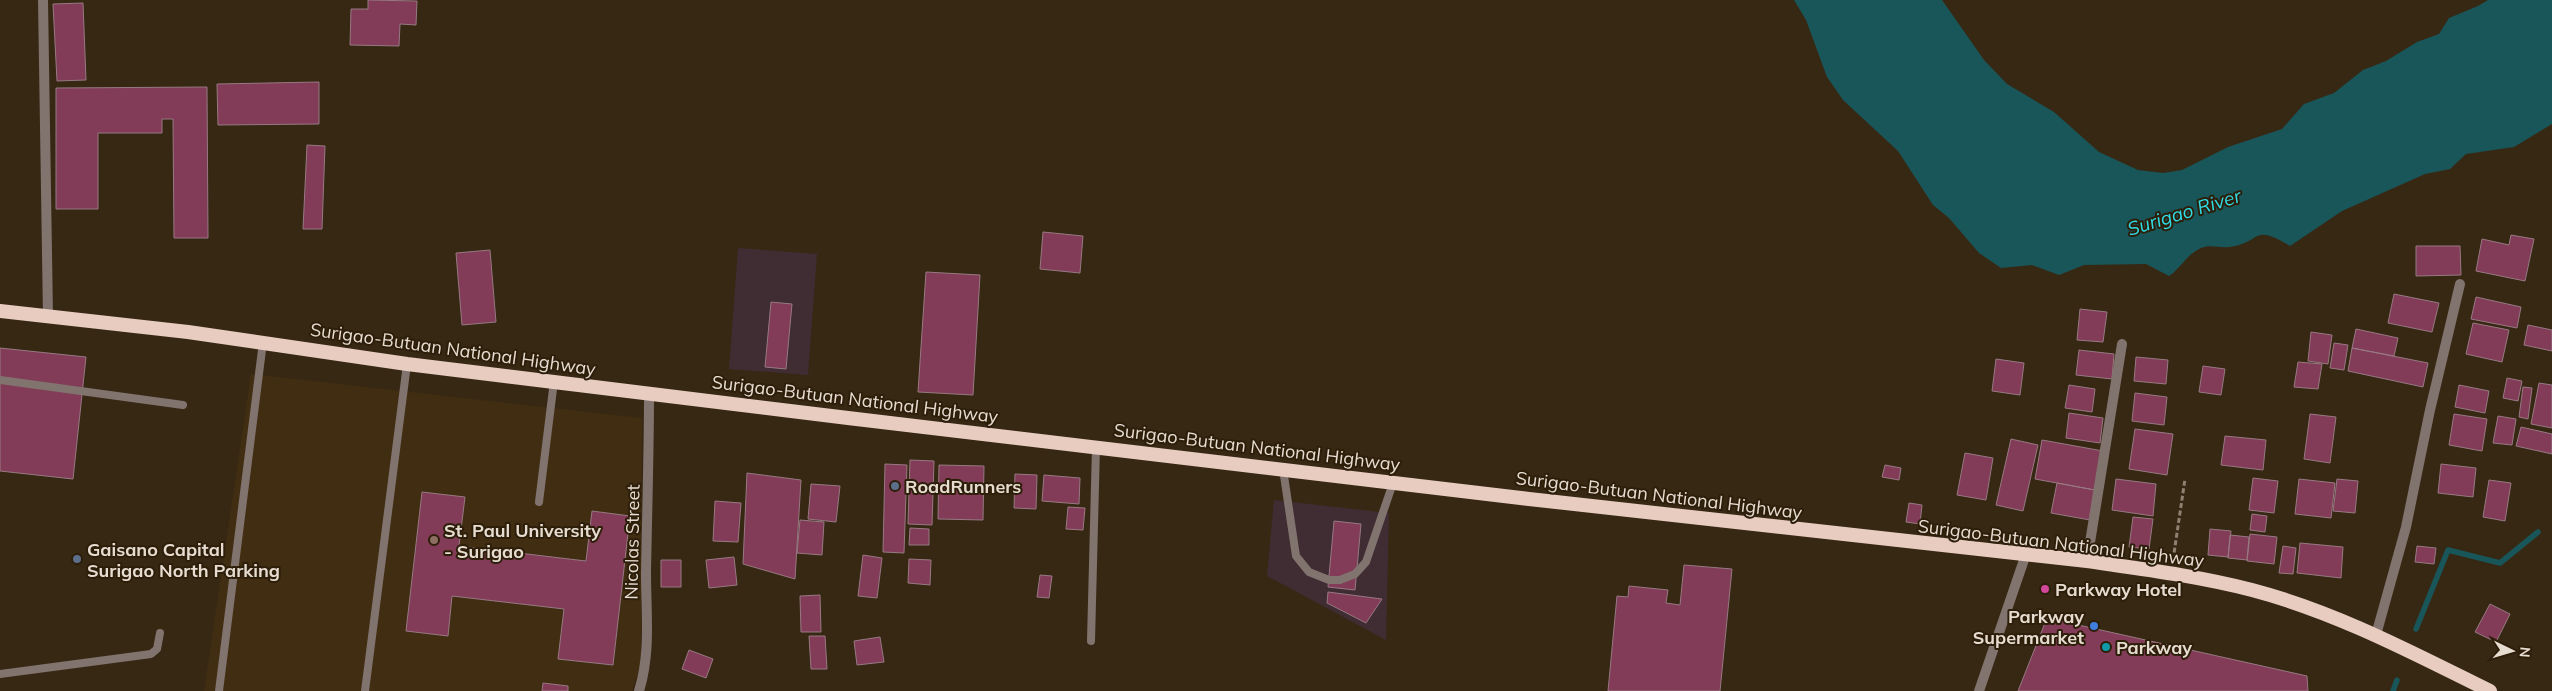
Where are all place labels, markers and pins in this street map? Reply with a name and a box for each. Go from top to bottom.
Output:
place label: RoadRunners [905,475,1021,498]
marker: RoadRunners [889,480,901,492]
place label: St. Paul University - Surigao [444,519,601,563]
marker: St. Paul University - Surigao [428,534,440,546]
place label: Gaisano Capital Surigao North Parking [87,538,280,582]
marker: Gaisano Capital Surigao North Parking [71,553,83,565]
place label: Parkway Hotel [2055,578,2182,601]
marker: Parkway Hotel [2039,583,2051,595]
place label: Parkway Supermarket [1973,605,2084,649]
marker: Parkway Supermarket [2088,620,2100,632]
place label: Parkway [2116,636,2192,659]
marker: Parkway [2100,641,2112,653]

